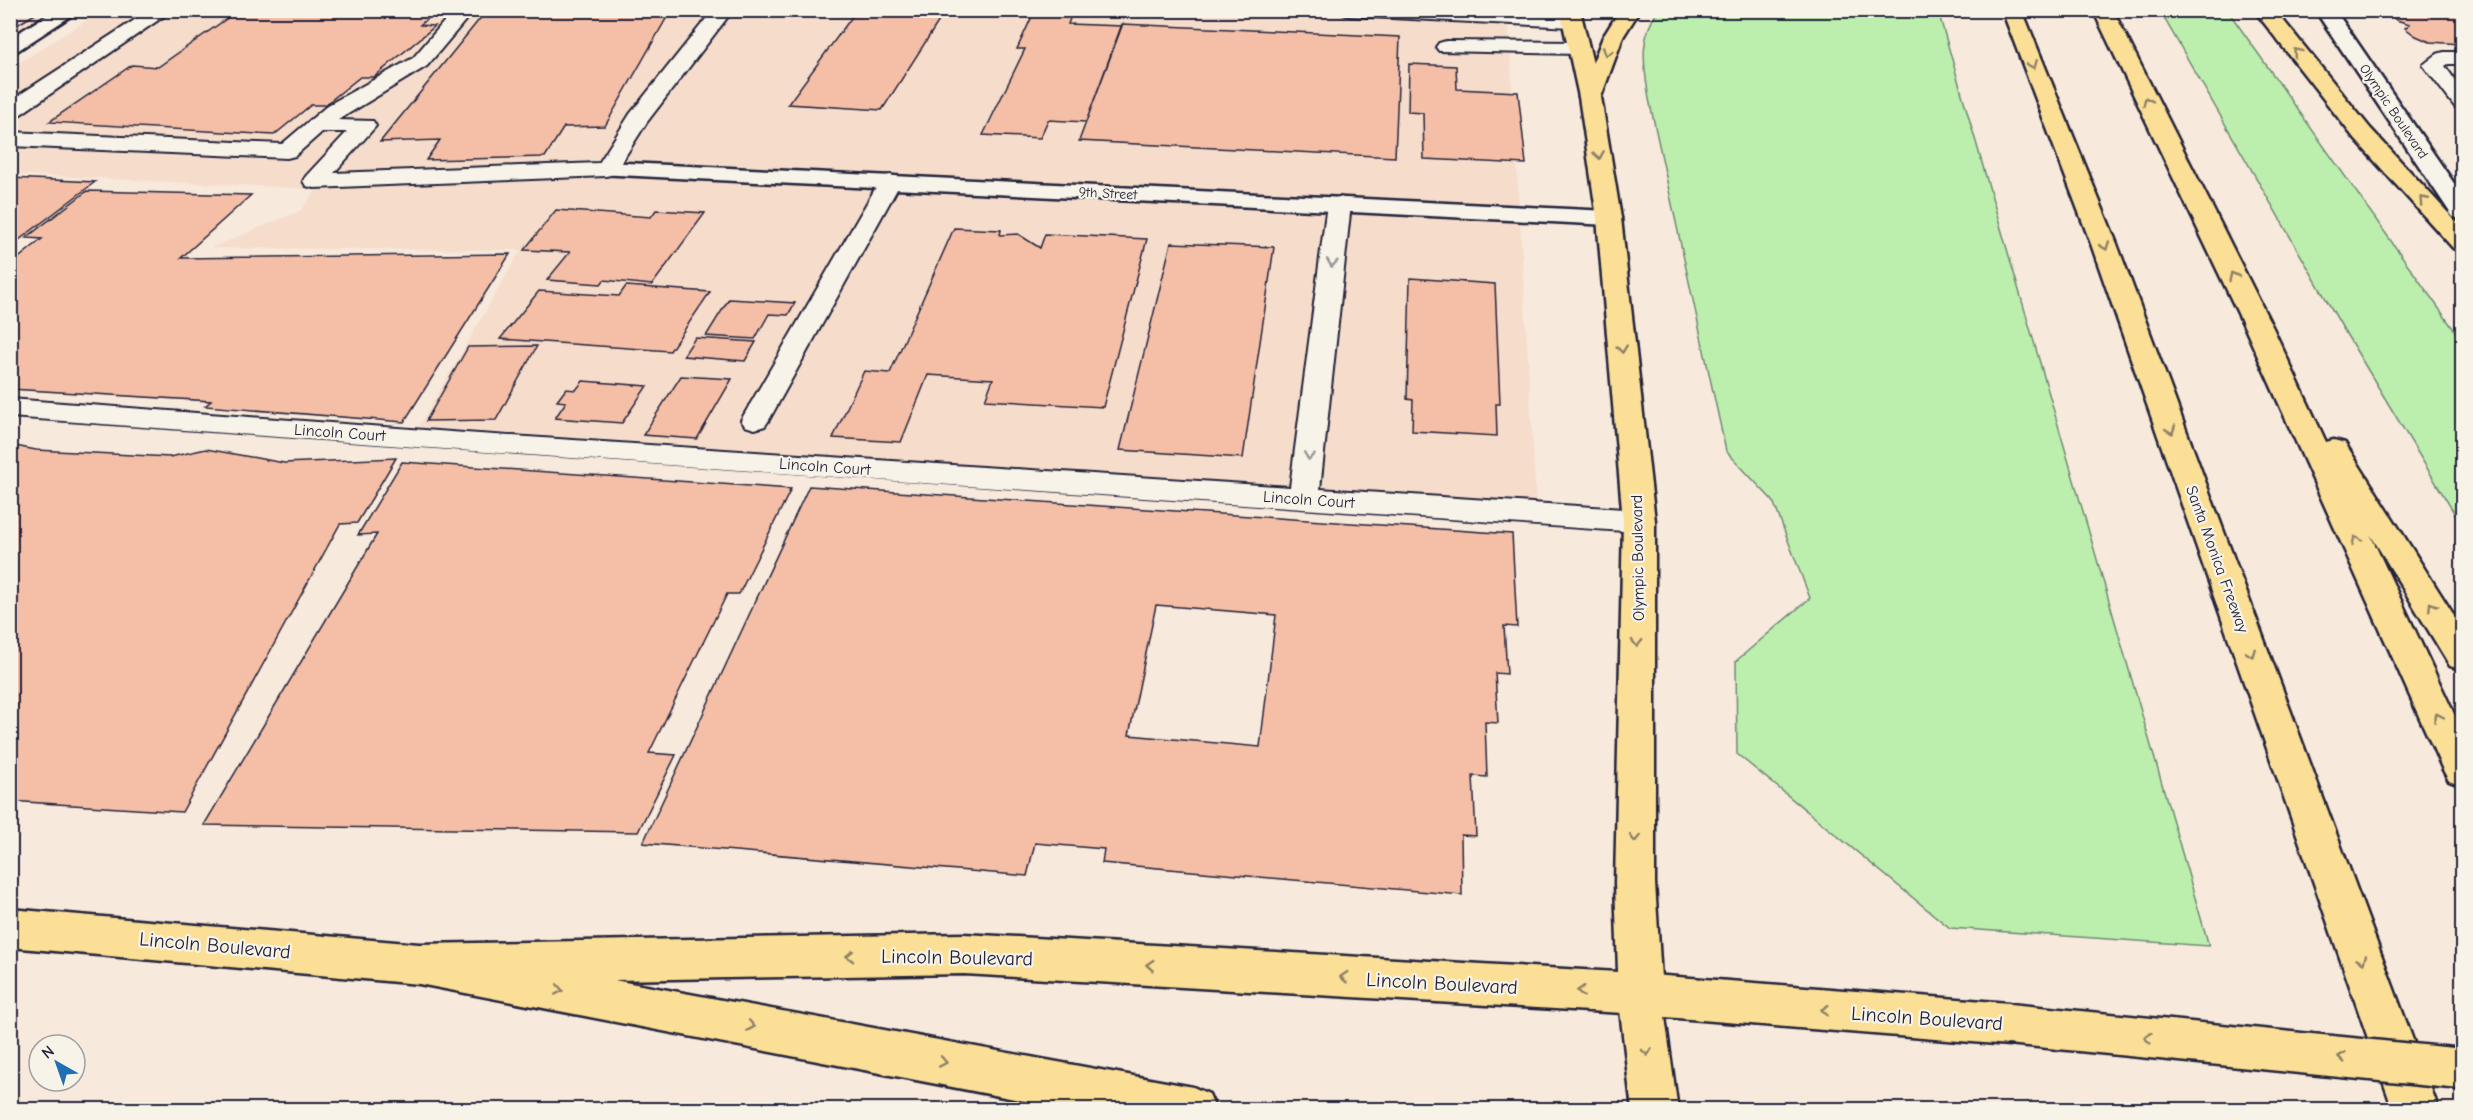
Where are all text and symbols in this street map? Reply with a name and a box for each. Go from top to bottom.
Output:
one-way arrow [1602,47,1615,57]
one-way arrow [2293,48,2304,59]
one-way arrow [2026,59,2038,70]
street label: Olympic Boulevard [2356,61,2432,162]
one-way arrow [2143,96,2155,107]
one-way arrow [1593,150,1605,159]
street label: 9th Street [1078,183,1139,204]
one-way arrow [2419,196,2430,207]
one-way arrow [2098,240,2110,251]
one-way arrow [1326,258,1339,267]
one-way arrow [2229,271,2241,282]
one-way arrow [1615,344,1628,353]
street label: Lincoln Court [294,421,387,445]
one-way arrow [2164,424,2177,434]
one-way arrow [1303,452,1316,461]
street label: Lincoln Court [779,455,872,479]
street label: Santa Monica Freeway [2182,483,2252,636]
street label: Lincoln Court [1263,488,1356,512]
street label: Olympic Boulevard [1628,495,1648,621]
one-way arrow [2352,535,2364,546]
one-way arrow [2427,602,2439,612]
one-way arrow [1631,638,1644,647]
one-way arrow [2244,647,2257,658]
one-way arrow [2433,712,2445,723]
one-way arrow [1629,833,1641,842]
street label: Lincoln Boulevard [138,927,292,964]
street label: Lincoln Boulevard [881,945,1033,970]
one-way arrow [846,950,855,962]
one-way arrow [2355,954,2367,965]
one-way arrow [1145,959,1154,972]
street label: Lincoln Boulevard [1366,968,1518,999]
one-way arrow [1340,971,1349,984]
one-way arrow [554,983,564,996]
one-way arrow [1577,984,1586,997]
street label: Lincoln Boulevard [1850,1002,2003,1035]
one-way arrow [1821,1004,1830,1017]
one-way arrow [746,1019,756,1032]
one-way arrow [2143,1032,2152,1045]
north arrow [27,1033,87,1093]
text: N [38,1042,58,1063]
one-way arrow [1641,1047,1653,1056]
one-way arrow [2337,1051,2346,1064]
one-way arrow [937,1055,947,1068]

